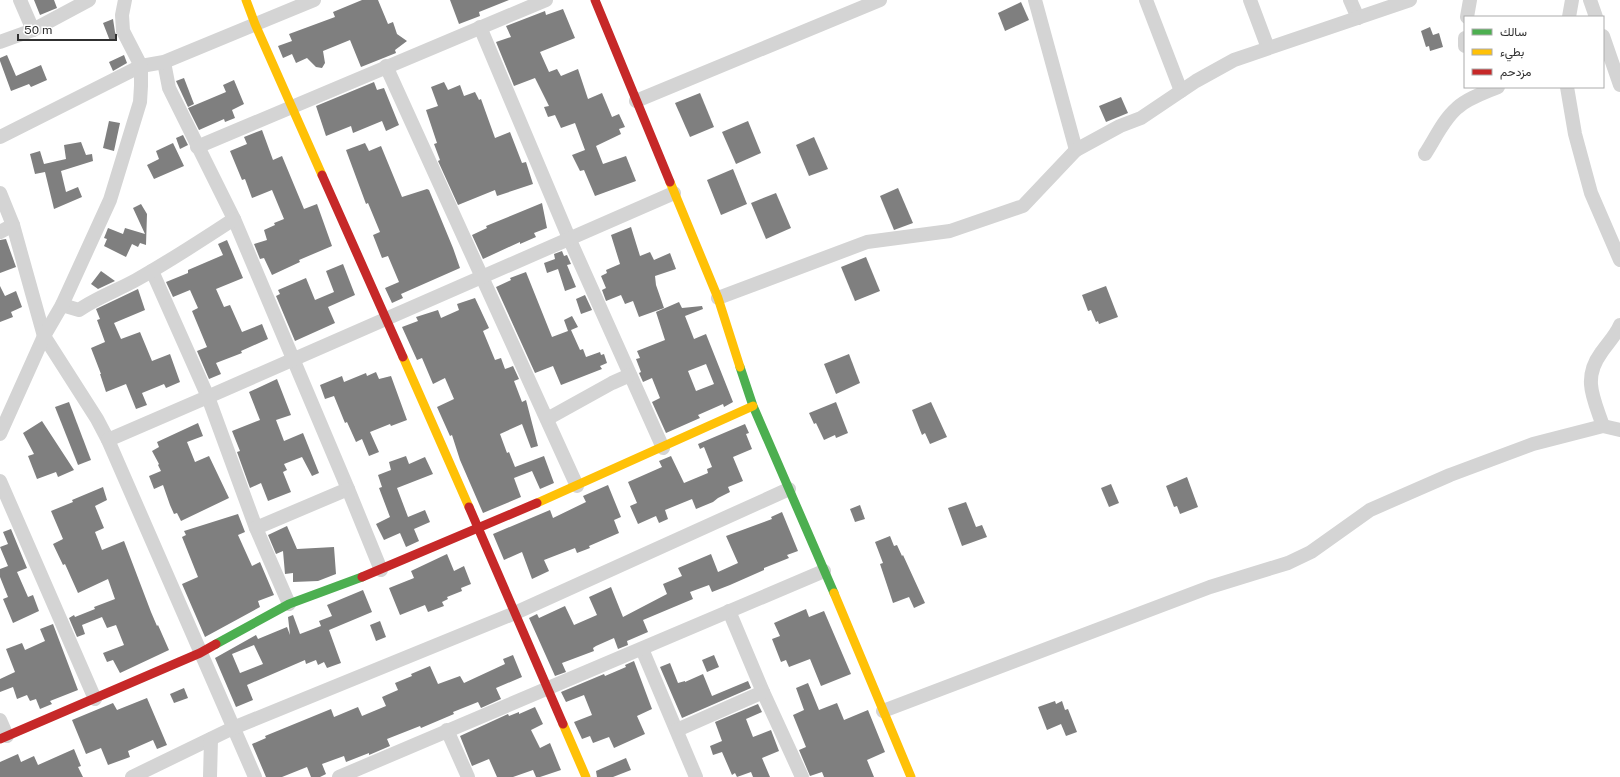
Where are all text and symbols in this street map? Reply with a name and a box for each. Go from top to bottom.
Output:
scale bar [18,16,116,42]
legend [1464,16,1604,88]
text: 50 m [24,23,52,37]
text: سالك [1500,25,1527,39]
text: بطيء [1500,45,1524,62]
text: مزدحم [1500,65,1531,80]

